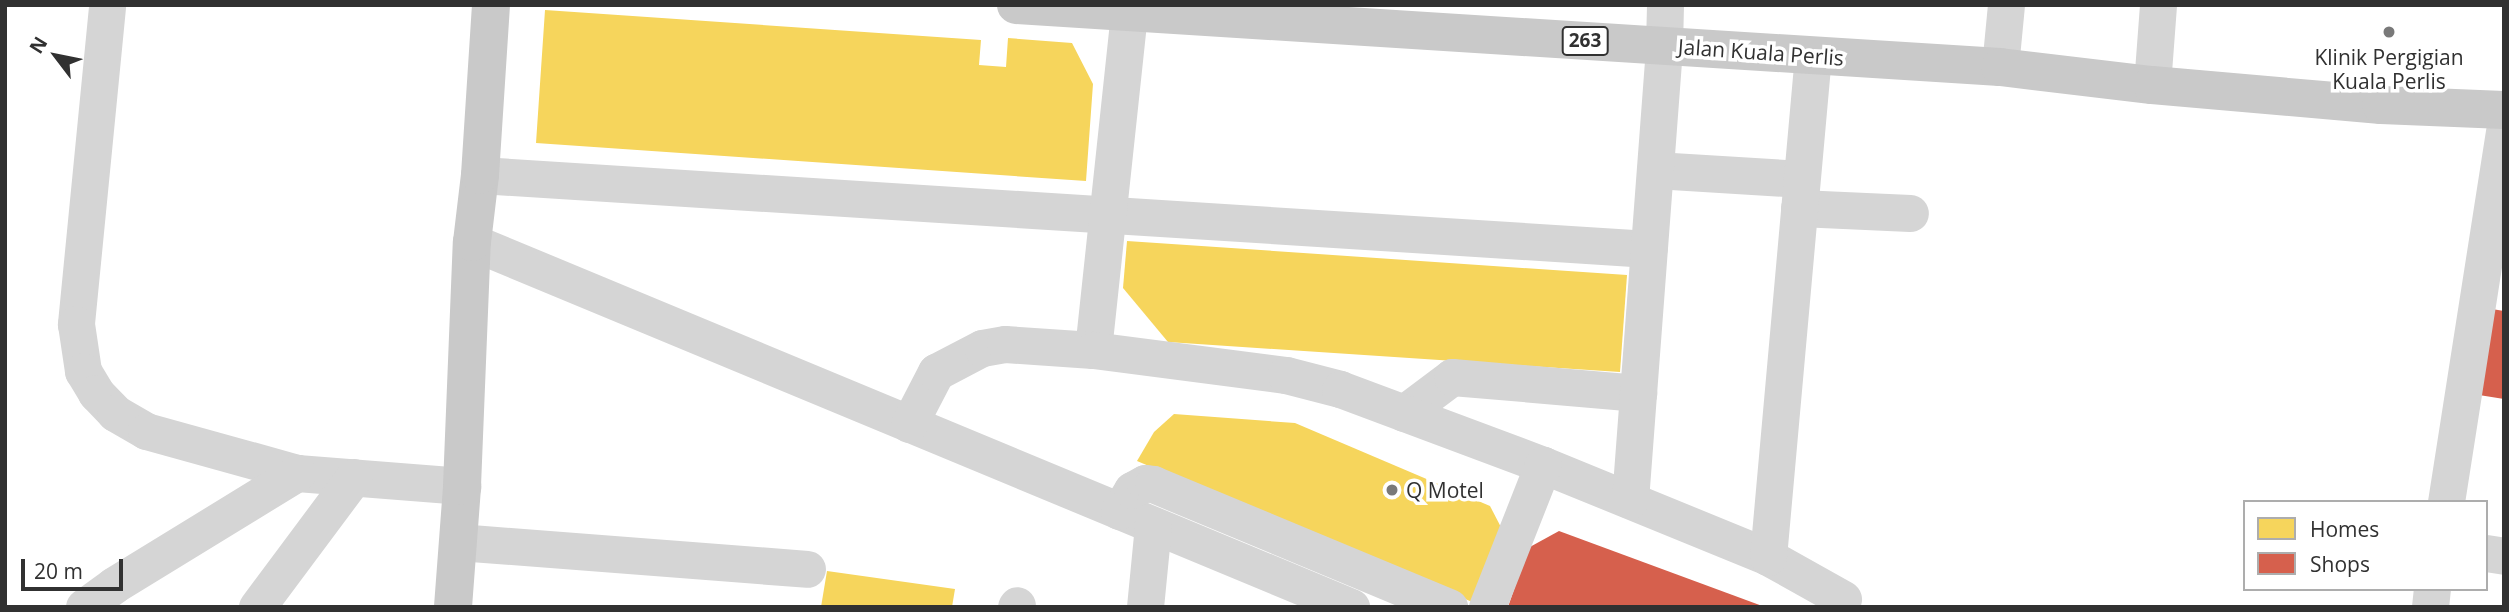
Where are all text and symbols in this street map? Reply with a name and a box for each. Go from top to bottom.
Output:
north arrow [21,21,91,91]
marker: Klinik Pergigian Kuala Perlis [2379,22,2399,42]
road number: 263 [1560,25,1610,56]
text: N [23,31,53,58]
street label: Jalan Kuala Perlis [1677,34,1845,70]
place label: Klinik Pergigian Kuala Perlis [2314,44,2464,94]
place label: Q Motel [1406,477,1484,503]
marker: Q Motel [1384,482,1400,498]
legend [2243,500,2488,591]
text: Homes [2310,515,2379,543]
scale bar [24,546,126,590]
text: Shops [2310,550,2370,578]
text: 20 m [34,557,83,585]

